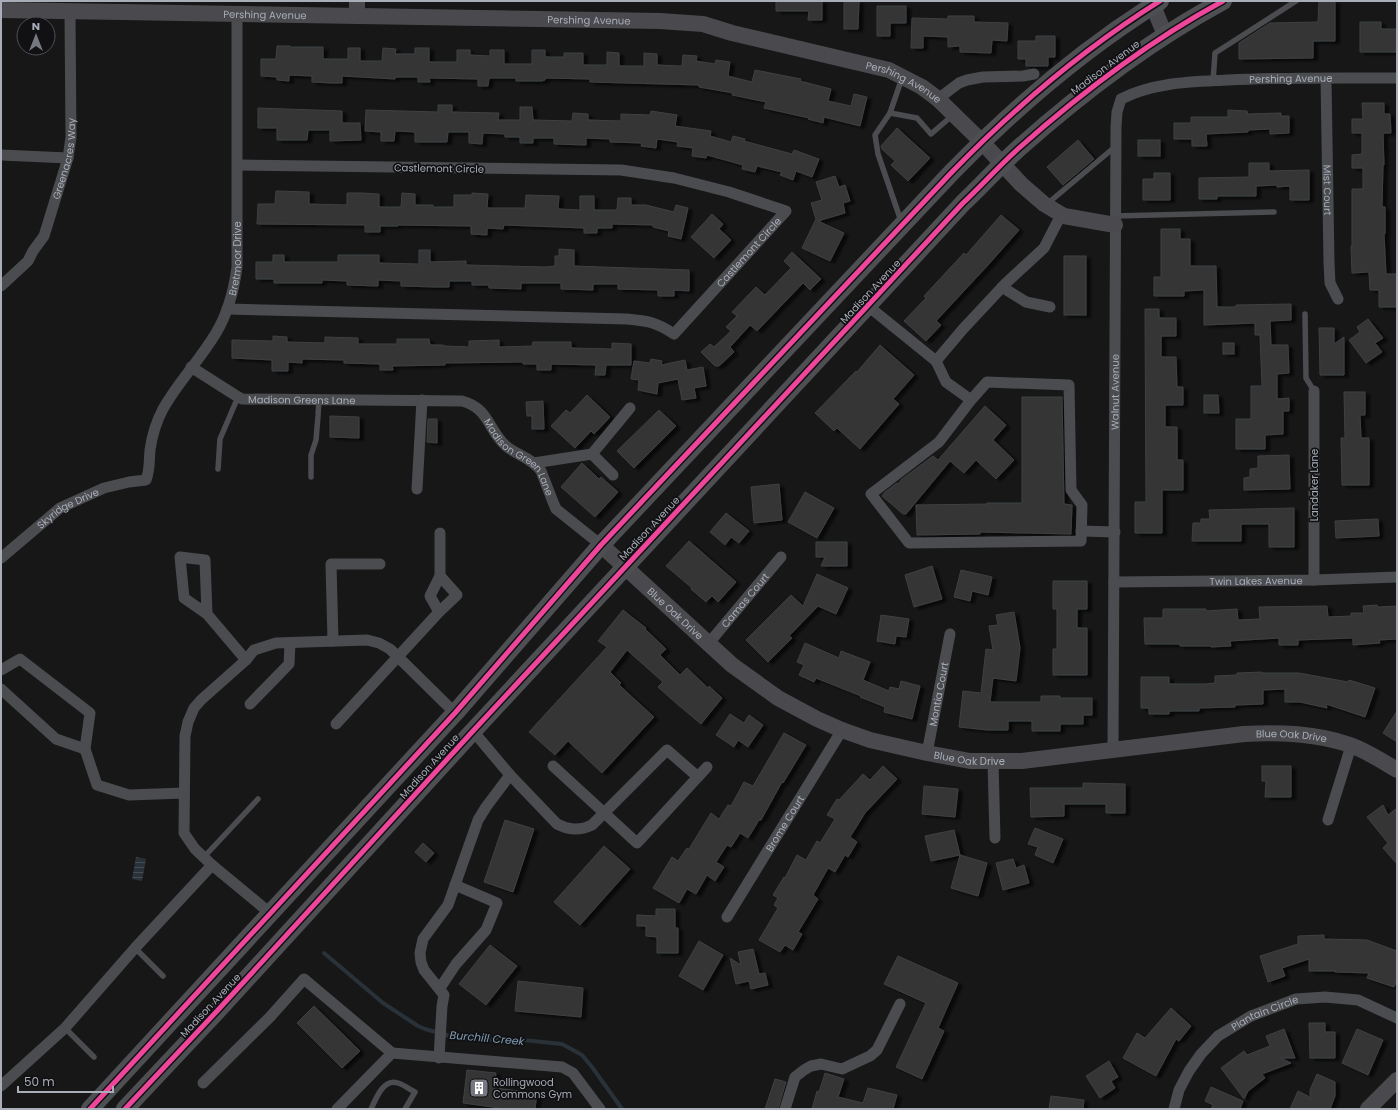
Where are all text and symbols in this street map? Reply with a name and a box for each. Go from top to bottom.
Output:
street label: Pershing Avenue [223,7,307,23]
street label: Pershing Avenue [547,12,631,29]
north arrow [16,16,56,56]
text: N [32,18,40,34]
street label: Madison Avenue [1068,36,1143,98]
street label: Pershing Avenue [864,58,944,107]
street label: Pershing Avenue [1249,71,1332,87]
street label: Greenacres Way [49,117,79,201]
street label: Castlemont Circle [394,160,484,177]
street label: Mist Court [1319,165,1335,216]
street label: Castlemont Circle [713,214,785,291]
street label: Bretmoor Drive [225,221,245,297]
street label: Madison Avenue [837,256,904,327]
street label: Walnut Avenue [1108,354,1123,430]
street label: Madison Greens Lane [248,392,355,408]
street label: Madison Green Lane [480,416,557,498]
street label: Landaker Lane [1307,449,1322,521]
street label: Skyridge Drive [34,484,101,533]
street label: Madison Avenue [616,493,683,564]
street label: Camas Court [718,569,773,631]
street label: Twin Lakes Avenue [1209,573,1303,589]
street label: Blue Oak Drive [644,584,707,643]
street label: Montia Court [925,661,952,727]
street label: Blue Oak Drive [1256,726,1328,746]
street label: Madison Avenue [396,731,463,802]
street label: Blue Oak Drive [933,747,1005,769]
street label: Brome Court [762,792,808,854]
street label: Madison Avenue [177,970,244,1041]
street label: Plantain Circle [1228,992,1300,1034]
water label: Burchill Creek [449,1027,526,1049]
scale bar [18,1068,113,1094]
text: 50 m [24,1073,55,1090]
place label: Rollingwood Commons Gym [493,1075,572,1102]
building icon: Rollingwood Commons Gym [468,1077,490,1099]

